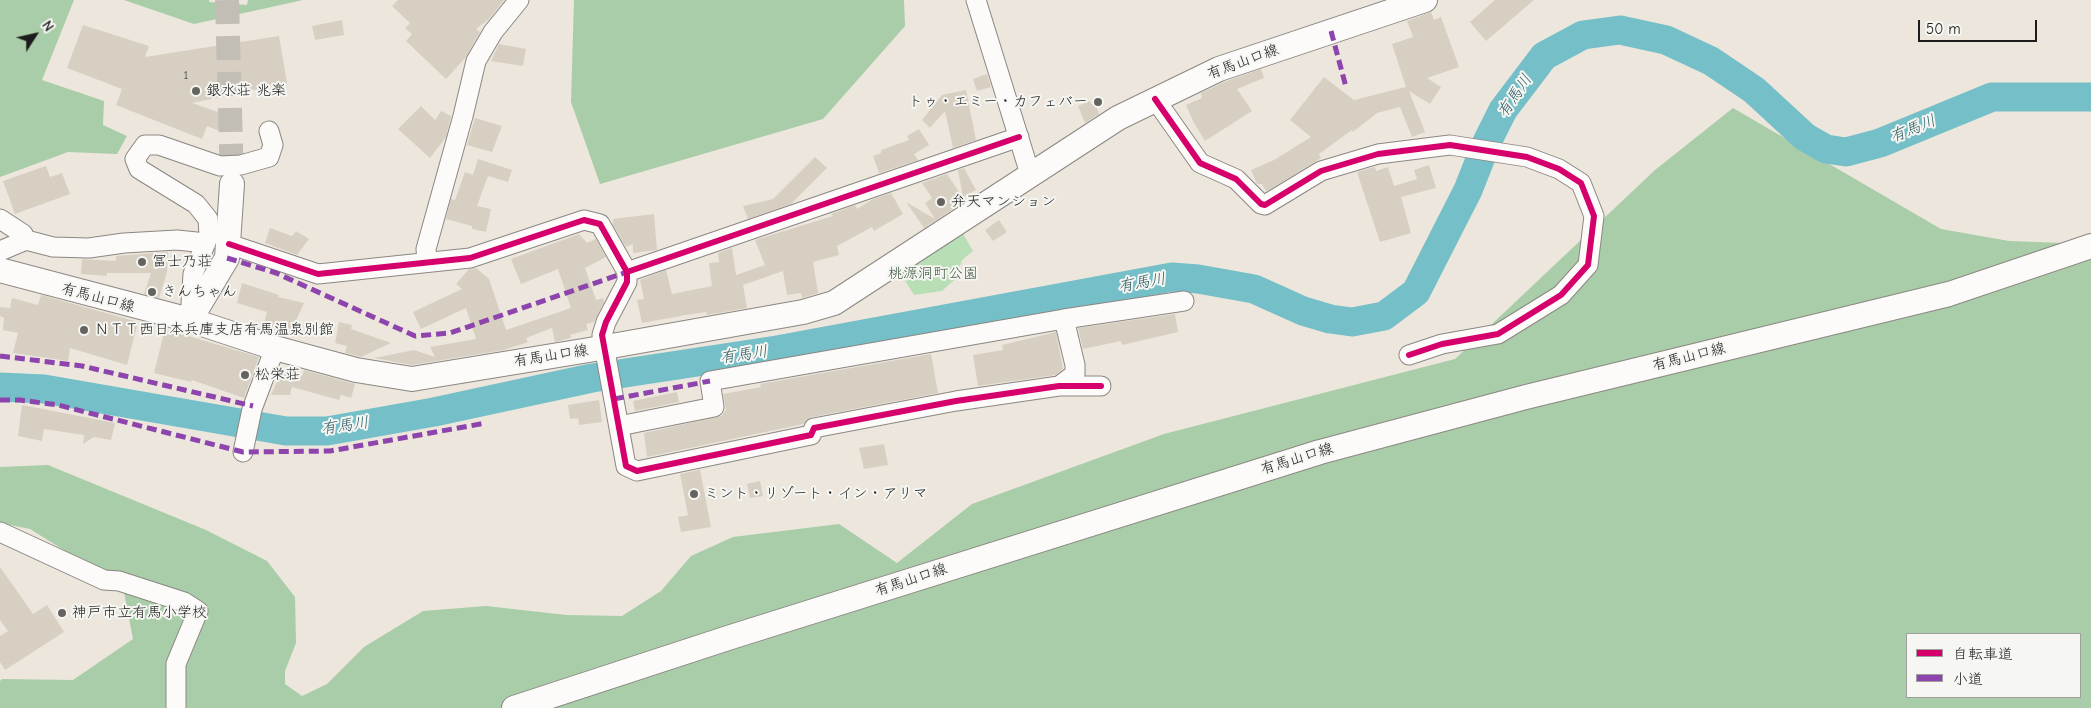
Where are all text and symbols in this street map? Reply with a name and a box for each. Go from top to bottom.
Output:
north arrow [10,10,60,60]
scale bar [1921,10,2040,42]
text: N [38,17,57,35]
text: 50 m [1926,20,1961,38]
street label: 有馬山口線 [1205,41,1281,83]
house number: 1 [184,69,188,83]
water label: 有馬川 [1494,71,1536,121]
place label: 銀水荘 兆楽 [206,82,286,100]
marker: 銀水荘 兆楽 [190,85,202,97]
place label: トゥ・エミー・カフェバー [908,93,1088,111]
marker: トゥ・エミー・カフェバー [1092,96,1104,108]
water label: 有馬川 [1887,111,1939,147]
place label: 弁天マンション [951,193,1056,211]
marker: 弁天マンション [935,196,947,208]
place label: 冨士乃荘 [152,253,212,271]
marker: 冨士乃荘 [136,256,148,268]
park label: 桃源洞町公園 [888,265,978,283]
water label: 有馬川 [1117,269,1167,297]
street label: 有馬山口線 [59,280,137,316]
place label: きんちゃん [162,283,237,301]
marker: きんちゃん [146,286,158,298]
place label: ＮＴＴ西日本兵庫支店有馬温泉別館 [94,321,334,339]
marker: ＮＴＴ西日本兵庫支店有馬温泉別館 [78,324,90,336]
street label: 有馬山口線 [1650,339,1728,375]
street label: 有馬山口線 [513,341,589,371]
water label: 有馬川 [719,342,769,368]
place label: 松栄荘 [255,366,300,384]
marker: 松栄荘 [239,369,251,381]
water label: 有馬川 [320,413,370,439]
street label: 有馬山口線 [1259,439,1335,479]
place label: ミント・リゾート・イン・アリマ [704,485,928,503]
marker: ミント・リゾート・イン・アリマ [688,488,700,500]
street label: 有馬山口線 [873,560,949,600]
place label: 神戸市立有馬小学校 [72,604,207,622]
marker: 神戸市立有馬小学校 [56,607,68,619]
legend [1906,633,2081,698]
text: 自転車道 [1953,645,2013,663]
text: 小道 [1953,670,1983,688]

